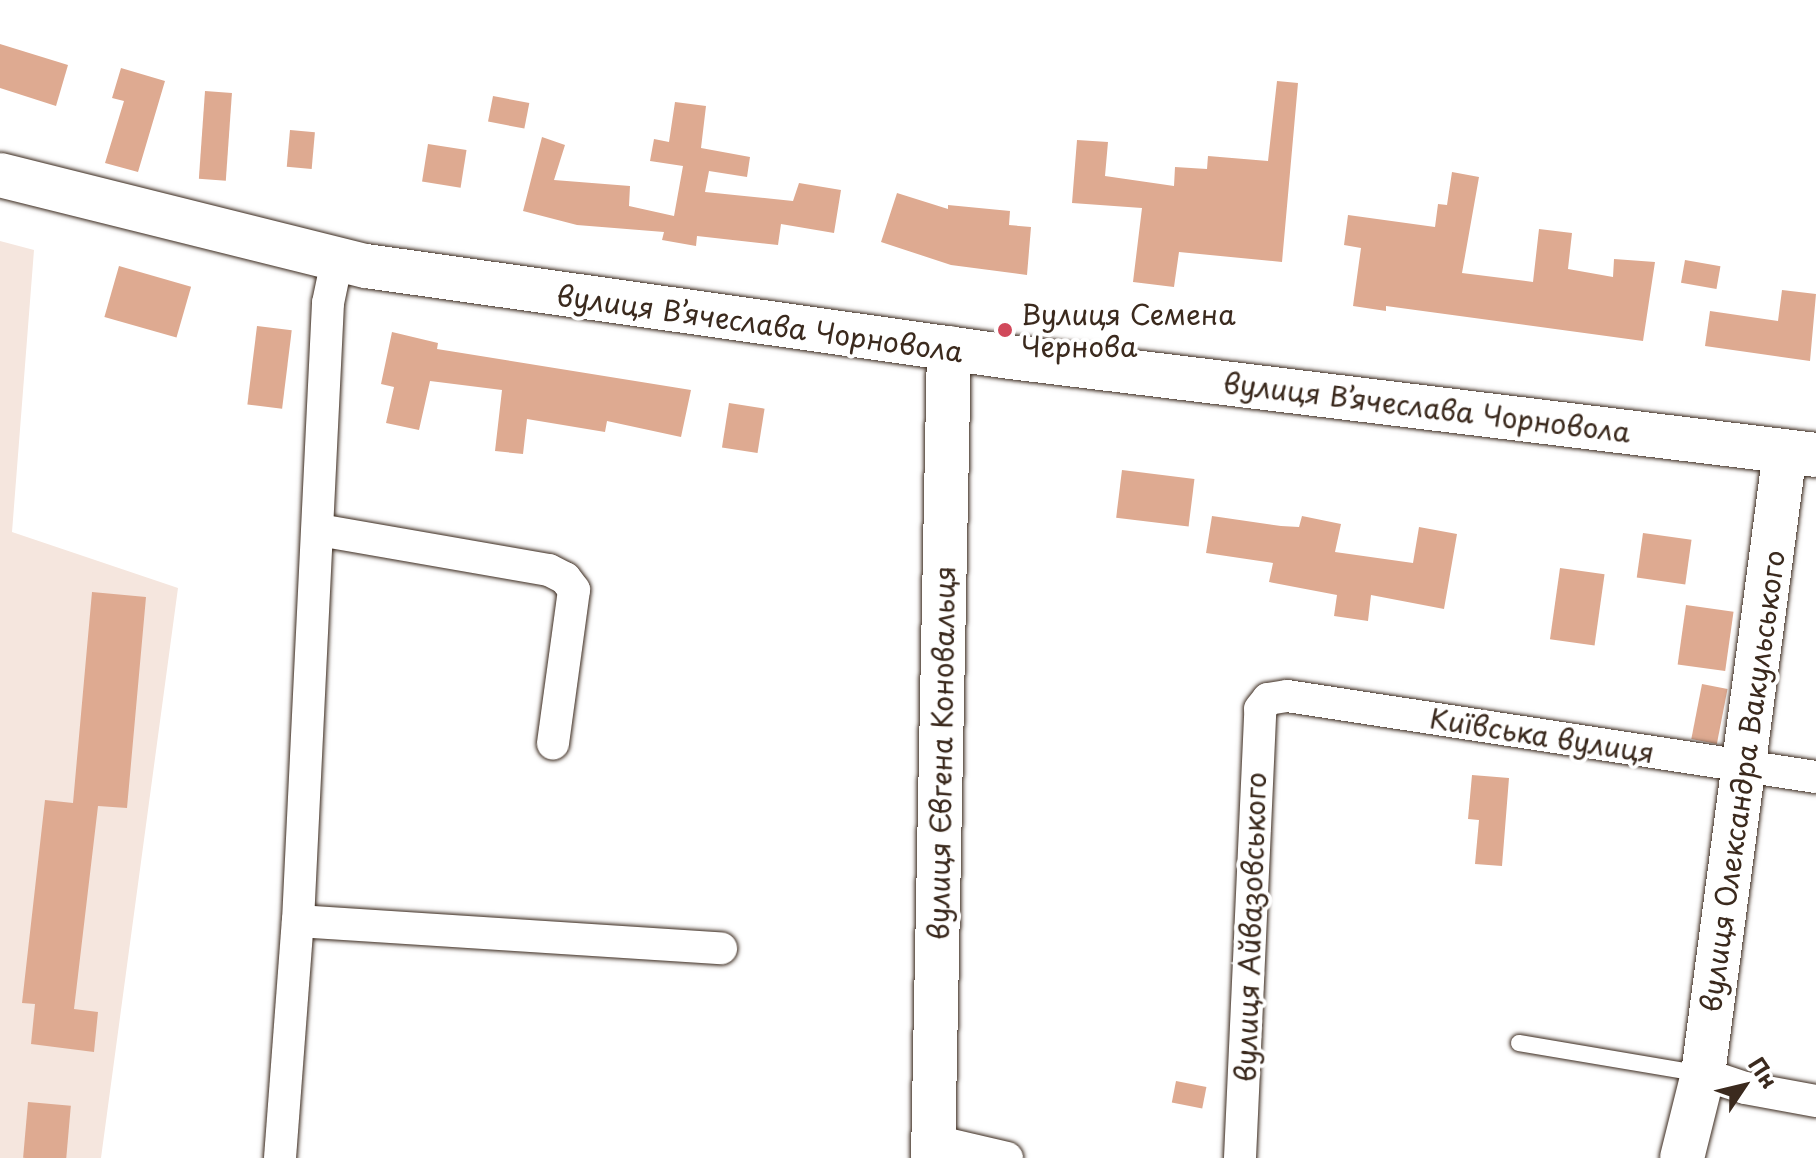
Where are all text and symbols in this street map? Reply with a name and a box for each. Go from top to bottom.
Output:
street label: вулиця Вʼячеслава Чорновола [554,278,966,368]
place label: Вулиця Семена Чернова [1021,297,1237,363]
marker: Вулиця Семена Чернова [996,321,1014,339]
street label: вулиця Вʼячеслава Чорновола [1221,365,1633,449]
street label: вулиця Олександра Вакульського [1693,547,1791,1015]
street label: вулиця Євгена Коновальця [921,565,961,941]
street label: Київська вулиця [1427,701,1657,769]
street label: вулиця Айвазовського [1228,771,1272,1083]
north arrow [1704,1046,1784,1126]
text: Пн [1741,1049,1787,1094]

